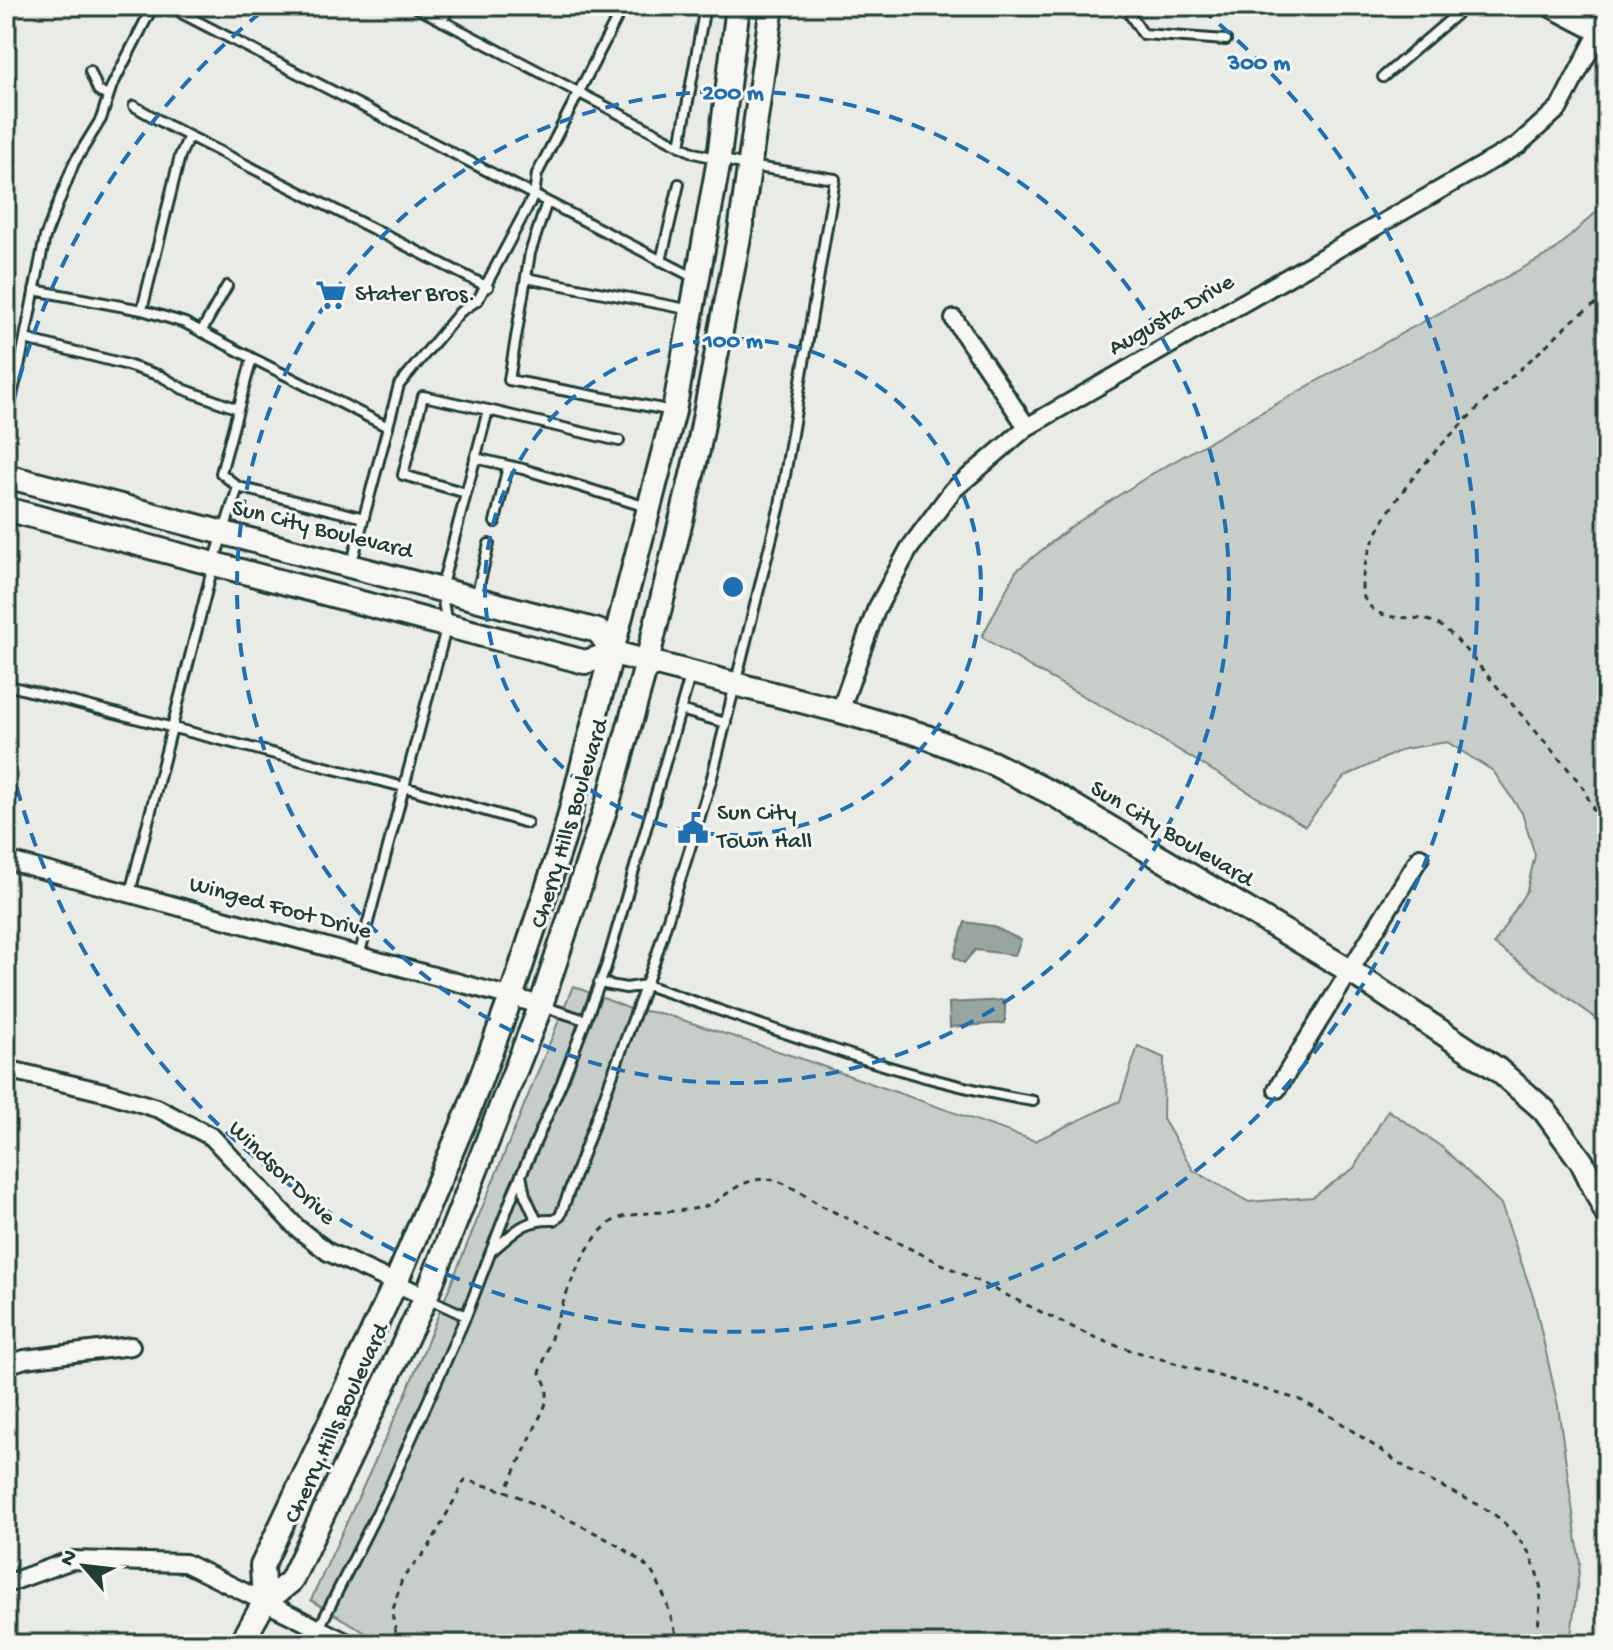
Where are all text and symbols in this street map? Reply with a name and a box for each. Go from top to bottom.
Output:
text: 300 m [1227,50,1290,79]
text: 200 m [702,80,764,109]
street label: Augusta Drive [1104,268,1241,364]
supermarket icon: Stater Bros. [314,278,348,312]
place label: Stater Bros. [355,281,475,310]
text: 100 m [702,328,763,357]
street label: Sun City Boulevard [229,495,417,568]
centre of rings [719,573,747,601]
street label: Cherry Hills Boulevard [525,714,617,932]
street label: Sun City Boulevard [1084,775,1259,896]
place label: Sun City Town Hall [715,800,812,857]
public building icon: Sun City Town Hall [676,811,710,845]
street label: Winged Foot Drive [186,871,375,947]
street label: Windsor Drive [221,1115,341,1233]
street label: Cherry Hills Boulevard [279,1318,398,1528]
north arrow [44,1526,124,1606]
text: N [55,1546,85,1571]

